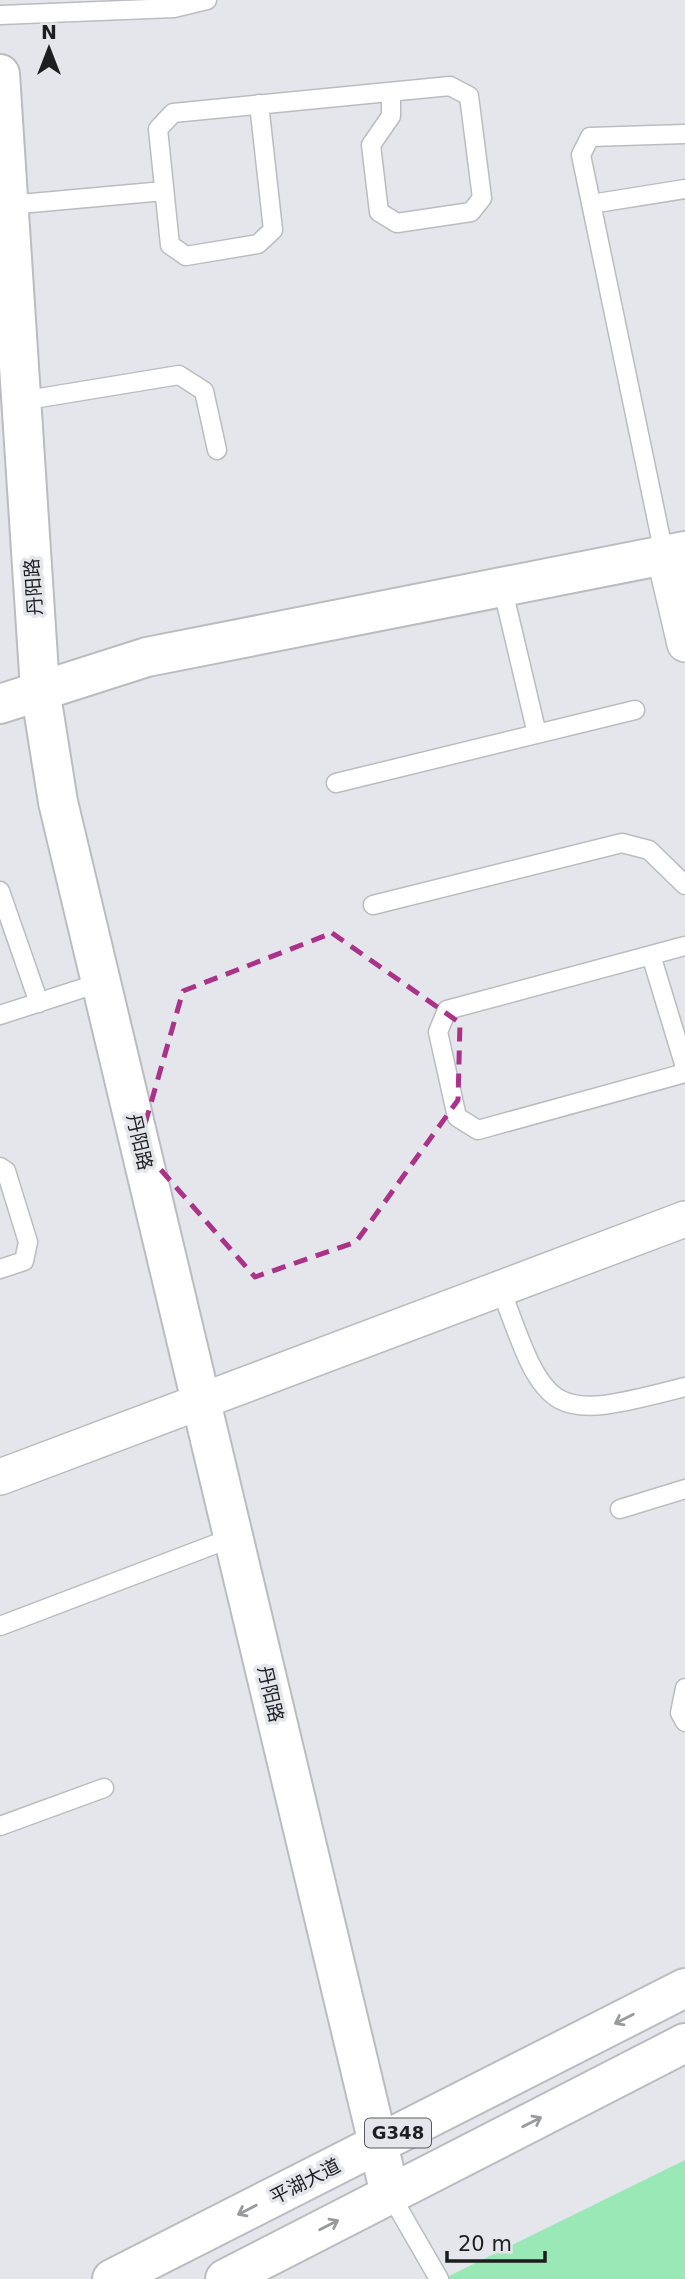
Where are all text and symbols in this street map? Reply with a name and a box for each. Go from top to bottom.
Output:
north arrow [14,14,84,84]
text: N [41,21,57,43]
street label: 丹阳路 [20,558,46,616]
street label: 丹阳路 [123,1112,157,1172]
street label: 丹阳路 [254,1664,288,1724]
one-way arrow [614,2012,635,2026]
one-way arrow [521,2114,542,2128]
road number: G348 [365,2118,431,2148]
street label: 平湖大道 [266,2154,344,2208]
one-way arrow [237,2204,258,2218]
one-way arrow [318,2218,339,2232]
scale bar [447,2220,545,2264]
text: 20 m [458,2232,512,2256]

